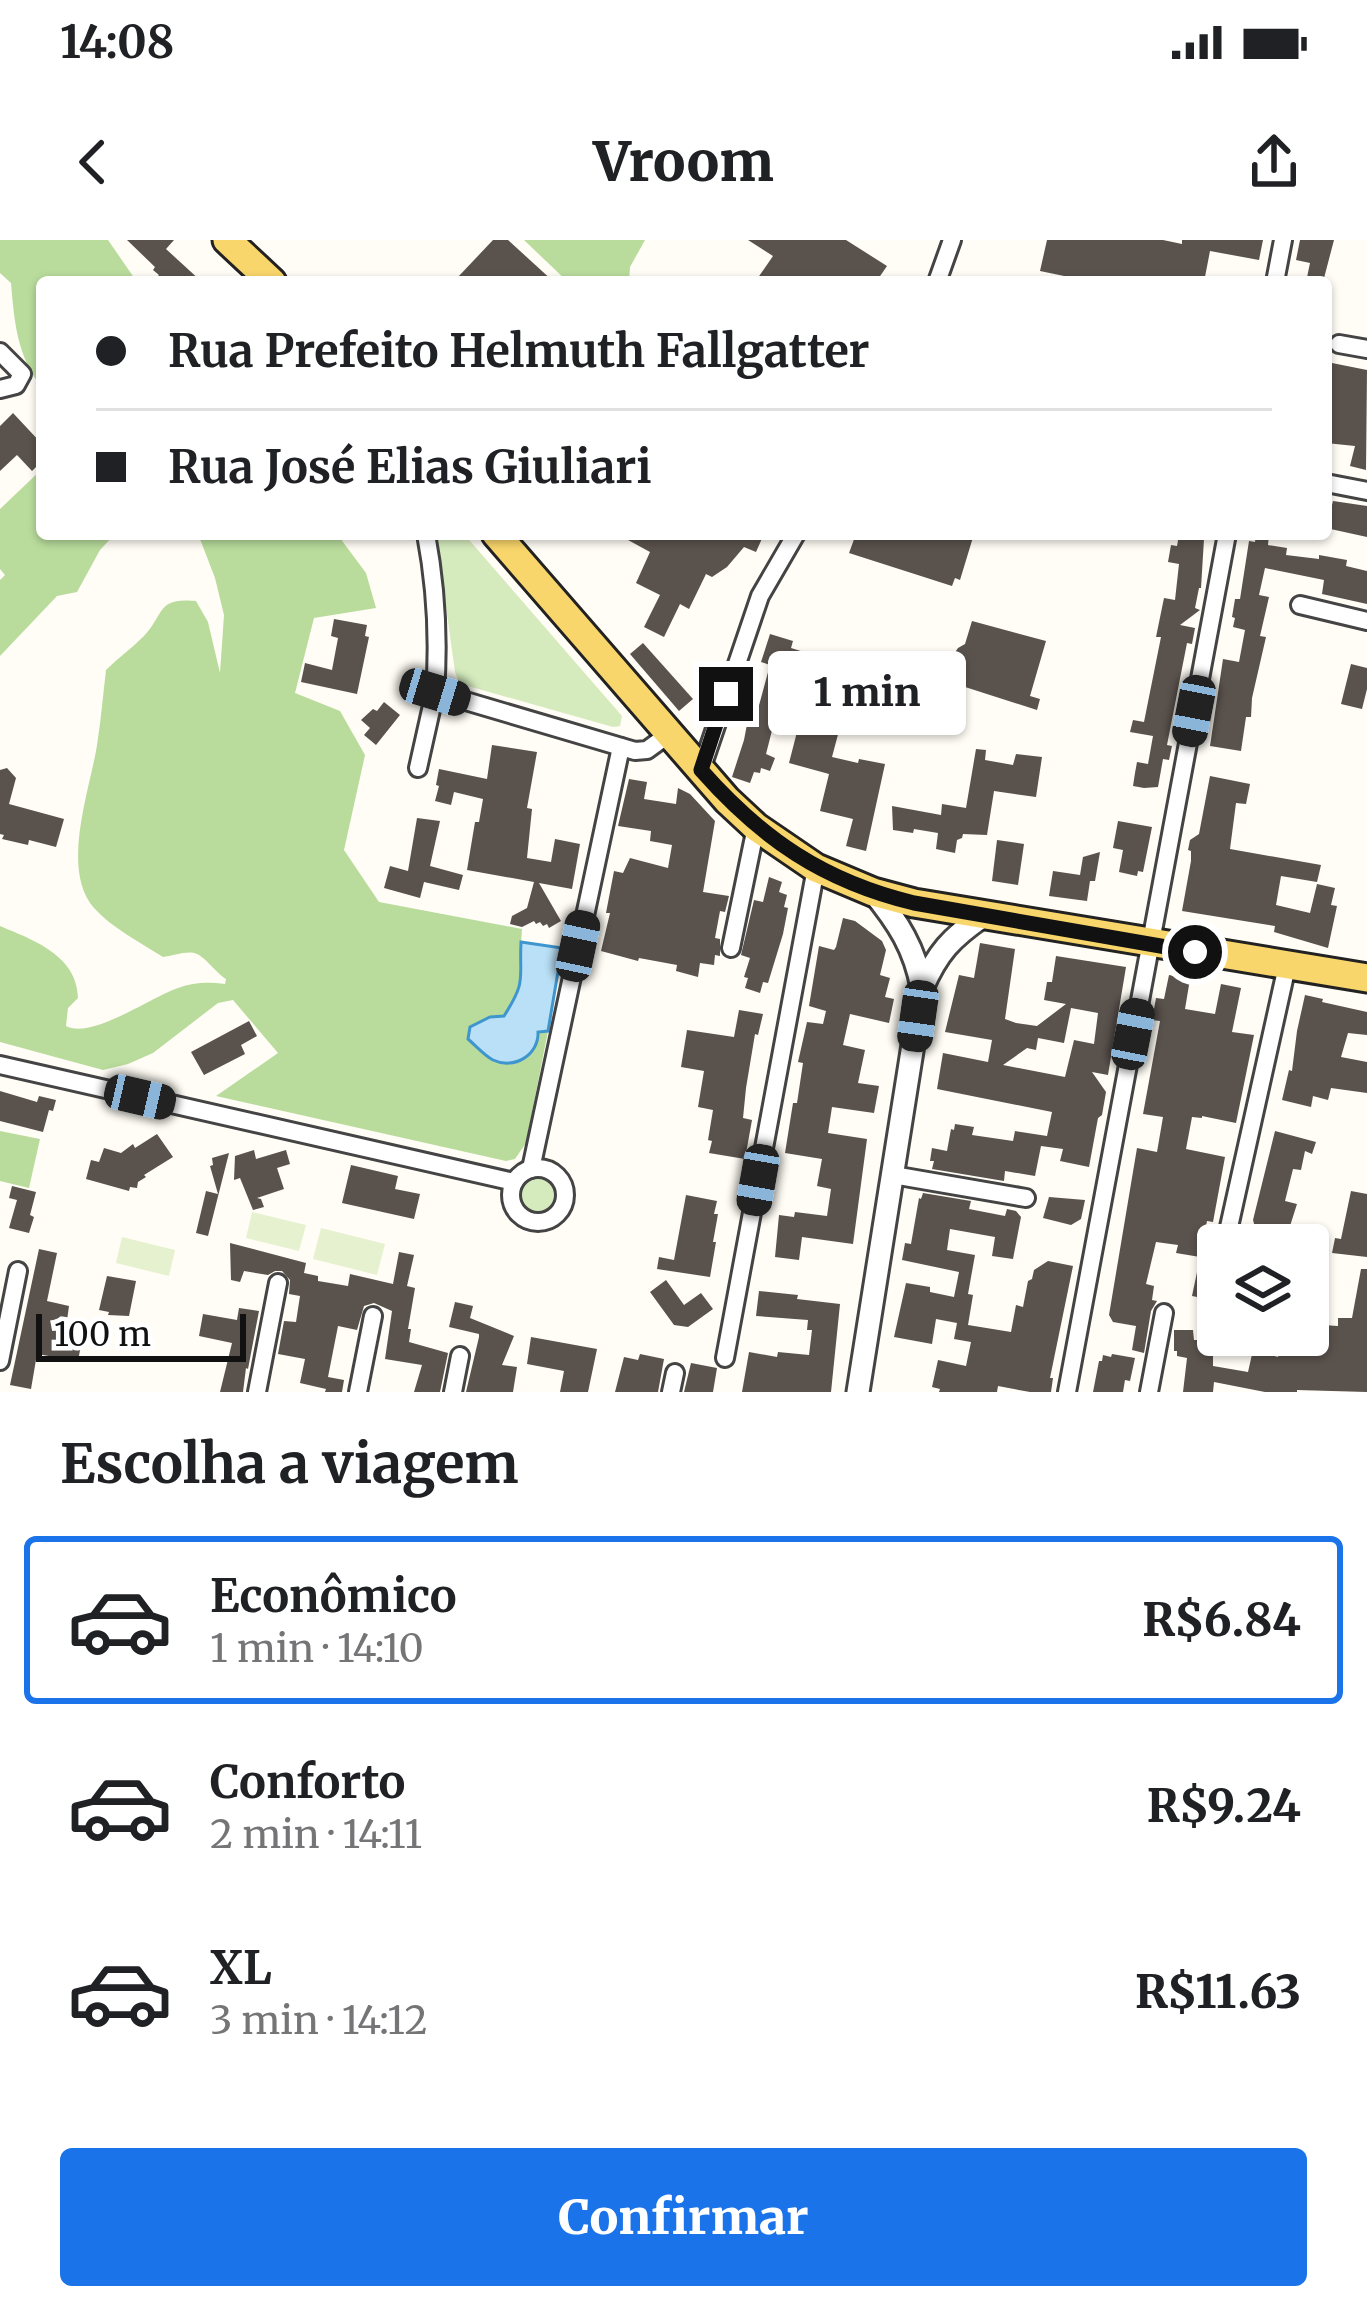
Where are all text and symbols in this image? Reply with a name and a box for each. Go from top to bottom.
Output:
text: 14:08 [60,14,174,70]
text: Vroom [593,128,774,196]
icon: back [60,129,126,195]
icon: share [1241,129,1307,195]
text: Rua Prefeito Helmuth Fallgatter [168,323,869,379]
text: Rua José Elias Giuliari [168,439,652,495]
callout: 1 min [768,652,966,736]
car [395,664,475,720]
route end [699,667,753,721]
text: 1 min [814,668,920,717]
car [1169,672,1219,750]
car [553,907,603,985]
route start [1168,925,1222,979]
car [895,978,941,1054]
car [1108,995,1158,1073]
car [101,1071,179,1123]
car [734,1141,782,1219]
map controls [1197,1224,1329,1356]
button: layers [1197,1224,1329,1356]
scale bar [36,1308,246,1361]
text: 100 m [54,1314,151,1355]
text: Escolha a viagem [60,1430,519,1498]
icon: car [66,1566,174,1674]
text: Econômico [210,1568,457,1624]
text: R$6.84 [1142,1592,1301,1648]
text: 1 min · 14:10 [210,1624,424,1673]
icon: car [66,1752,174,1860]
text: Conforto [210,1754,405,1810]
text: R$9.24 [1147,1778,1301,1834]
text: 2 min · 14:11 [210,1810,422,1859]
icon: car [66,1938,174,2046]
text: XL [210,1940,272,1996]
text: R$11.63 [1135,1964,1301,2020]
text: 3 min · 14:12 [210,1996,428,2045]
button: Confirmar [60,2148,1307,2286]

